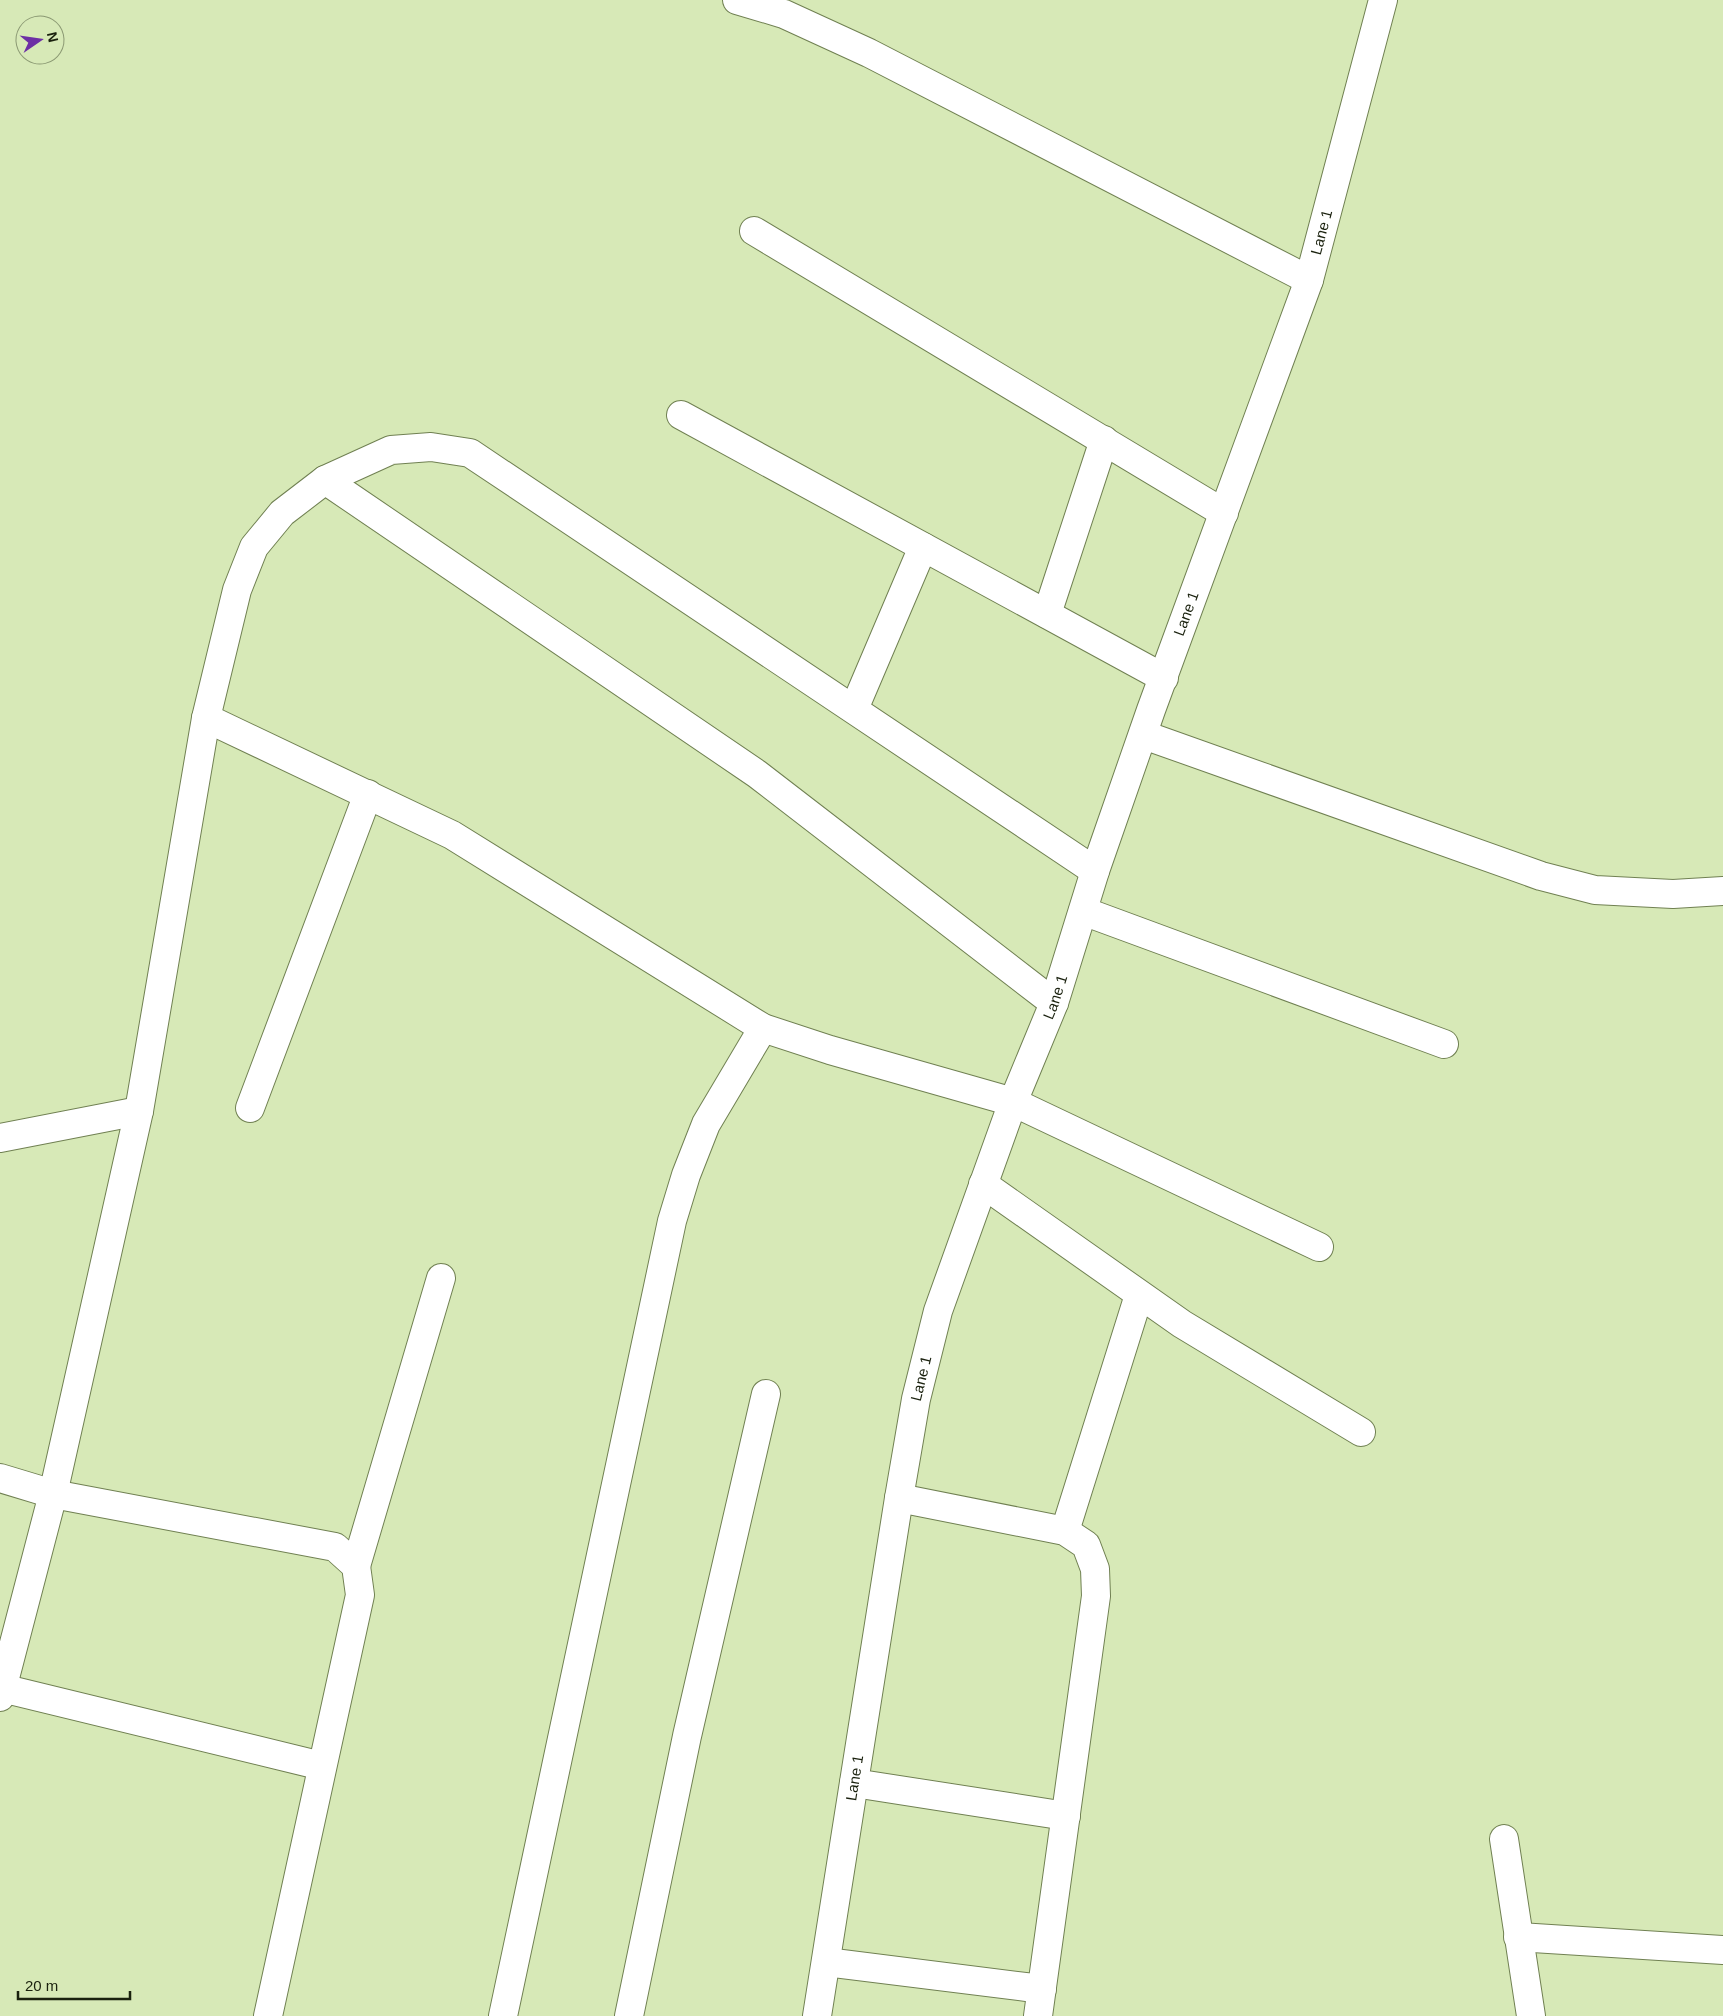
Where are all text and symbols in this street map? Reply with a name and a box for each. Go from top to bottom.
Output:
north arrow [15,15,65,65]
text: N [44,30,62,44]
street label: Lane 1 [1307,208,1335,256]
street label: Lane 1 [1170,589,1202,638]
street label: Lane 1 [1039,973,1070,1022]
street label: Lane 1 [907,1354,934,1403]
street label: Lane 1 [842,1754,866,1802]
scale bar [18,1968,130,2000]
text: 20 m [25,1977,58,1994]

